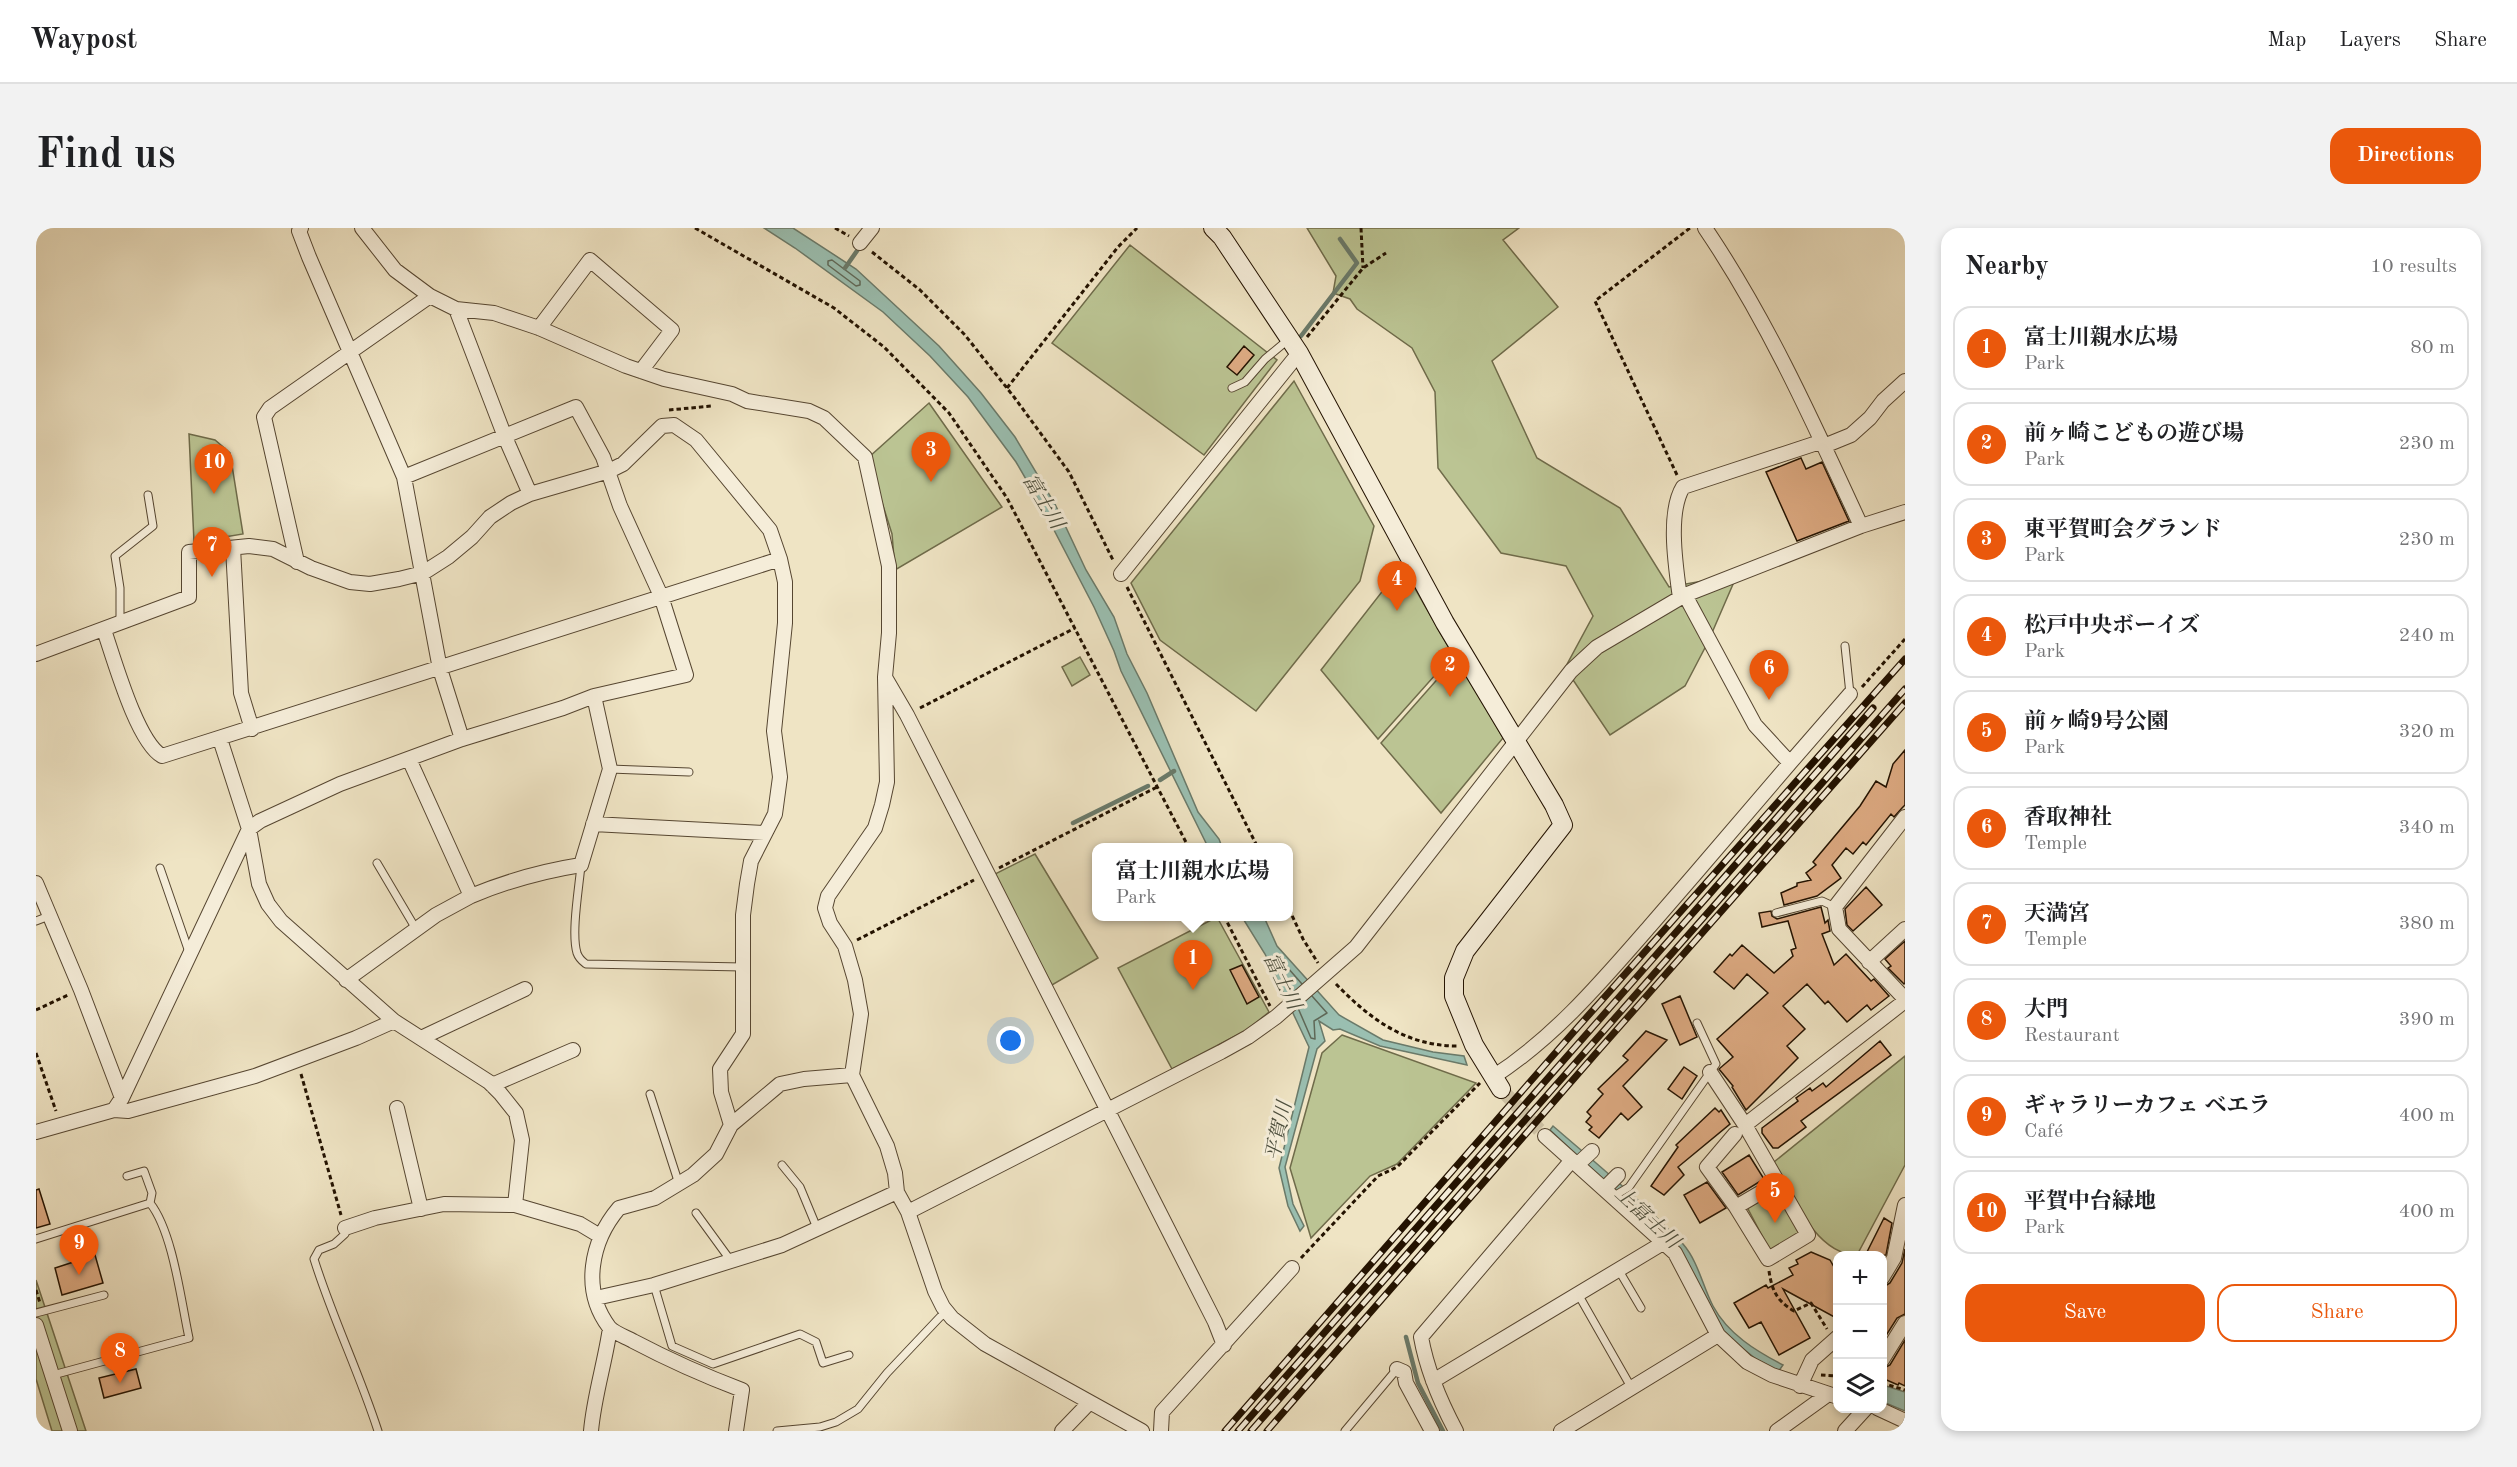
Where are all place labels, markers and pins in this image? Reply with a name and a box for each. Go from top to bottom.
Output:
pin: 3 [912,432,950,482]
pin: 10 [194,444,234,494]
pin: 7 [192,528,231,577]
pin: 4 [1378,562,1416,611]
pin: 2 [1430,648,1470,697]
pin: 6 [1750,650,1788,700]
pin: 1 [1174,940,1212,990]
pin: 5 [1756,1174,1794,1223]
pin: 9 [60,1226,99,1275]
pin: 8 [100,1334,140,1383]

